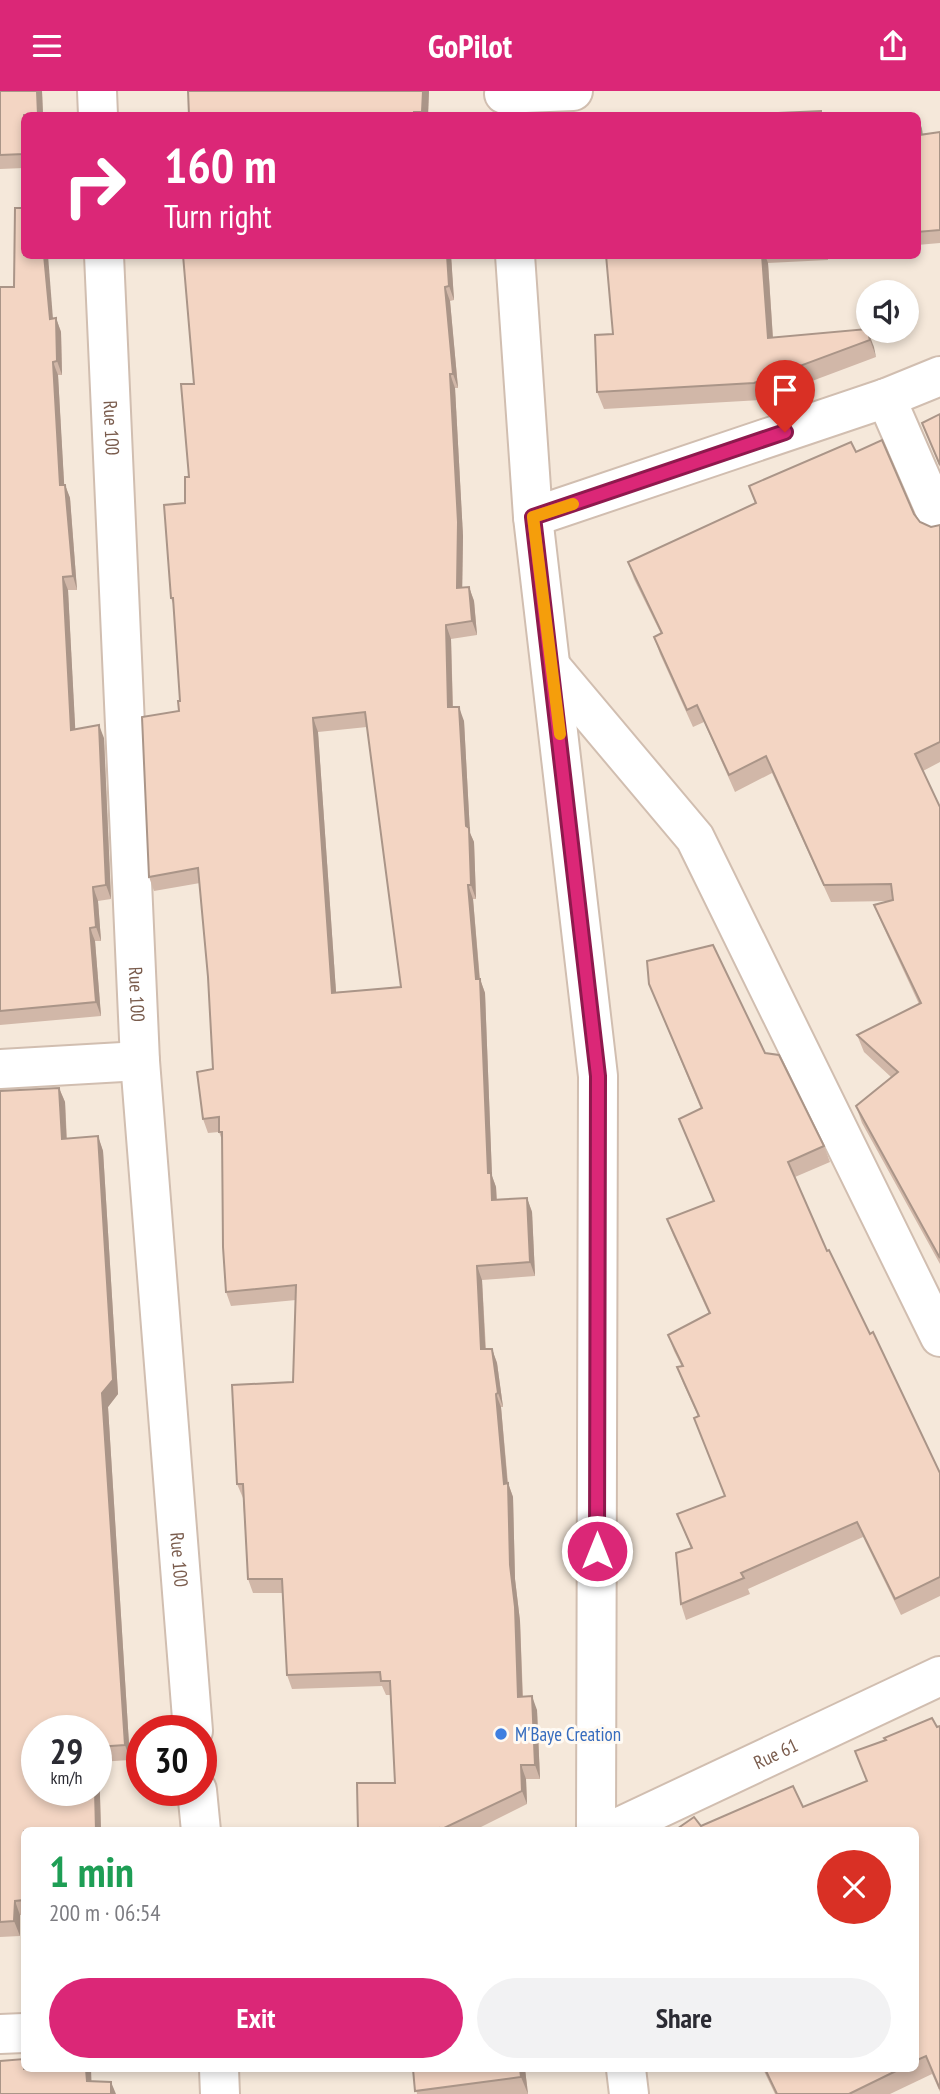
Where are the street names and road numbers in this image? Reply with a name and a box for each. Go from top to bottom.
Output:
street label: Rue 100 [99,400,125,456]
street label: Rue 100 [124,966,150,1022]
street label: Rue 100 [165,1531,194,1588]
street label: Rue 61 [750,1733,802,1774]

